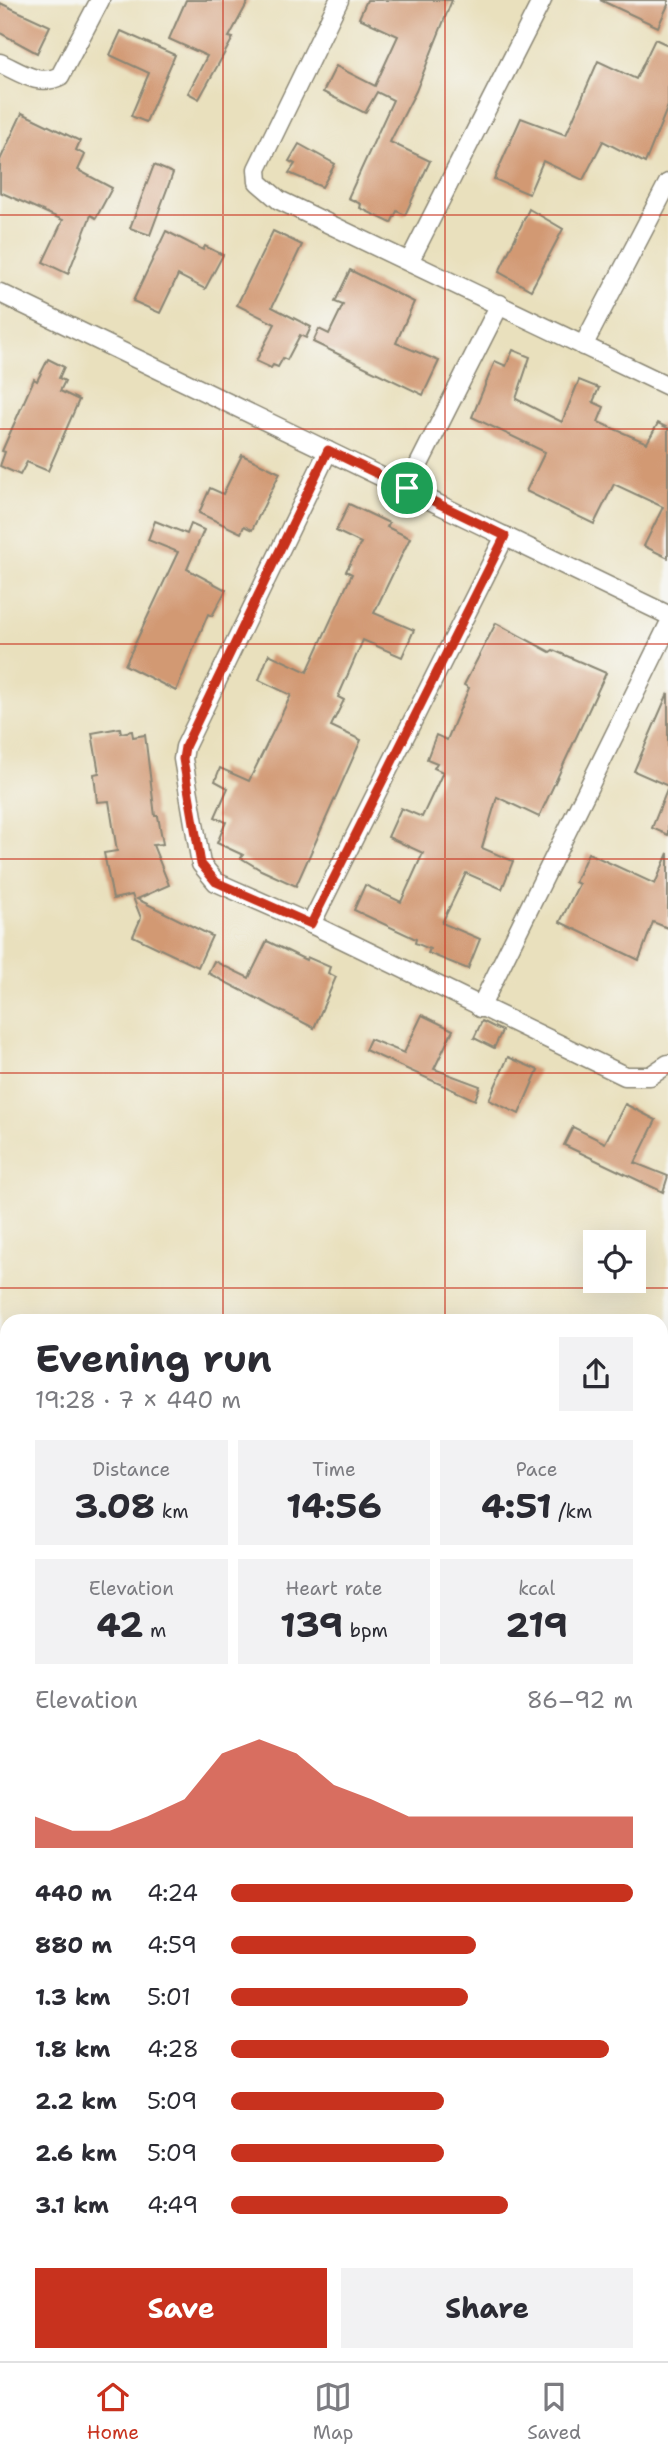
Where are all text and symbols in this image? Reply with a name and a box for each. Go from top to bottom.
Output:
pin [377,458,437,518]
icon: arrive [388,469,426,507]
map controls [583,1230,646,1293]
button: locate [583,1230,646,1293]
text: Evening run [35,1333,272,1384]
button: share [559,1337,633,1411]
text: 19:28 · 7 × 440 m [35,1385,241,1415]
text: Distance [92,1457,170,1482]
text: Time [312,1457,356,1482]
text: Pace [516,1457,558,1482]
text: 3.08 [74,1482,155,1529]
text: 14:56 [286,1482,382,1529]
text: 4:51 [481,1482,552,1529]
text: km [155,1499,189,1524]
text: /km [552,1499,592,1524]
text: Elevation [89,1576,174,1601]
text: Heart rate [286,1576,382,1601]
text: kcal [518,1576,555,1601]
text: 42 [96,1601,143,1648]
text: 139 [280,1601,343,1648]
text: 219 [505,1601,568,1648]
text: m [143,1618,166,1643]
text: bpm [343,1618,388,1643]
text: Elevation [35,1685,138,1715]
text: 86–92 m [527,1685,633,1715]
text: 440 m [35,1878,112,1908]
text: 4:24 [147,1878,198,1908]
text: 880 m [35,1930,112,1960]
text: 4:59 [147,1930,197,1960]
text: 1.3 km [35,1982,110,2012]
text: 5:01 [147,1982,191,2012]
text: 1.8 km [35,2034,110,2064]
text: 4:28 [147,2034,199,2064]
text: 2.2 km [35,2086,117,2116]
text: 5:09 [147,2086,197,2116]
text: 2.6 km [35,2138,117,2168]
text: 5:09 [147,2138,197,2168]
text: 3.1 km [35,2190,109,2220]
text: 4:49 [147,2190,198,2220]
button: Save [35,2268,327,2348]
button: Share [341,2268,633,2348]
tab: Home [87,2378,139,2445]
tab: Map [313,2378,353,2445]
tab: Saved [527,2378,581,2445]

